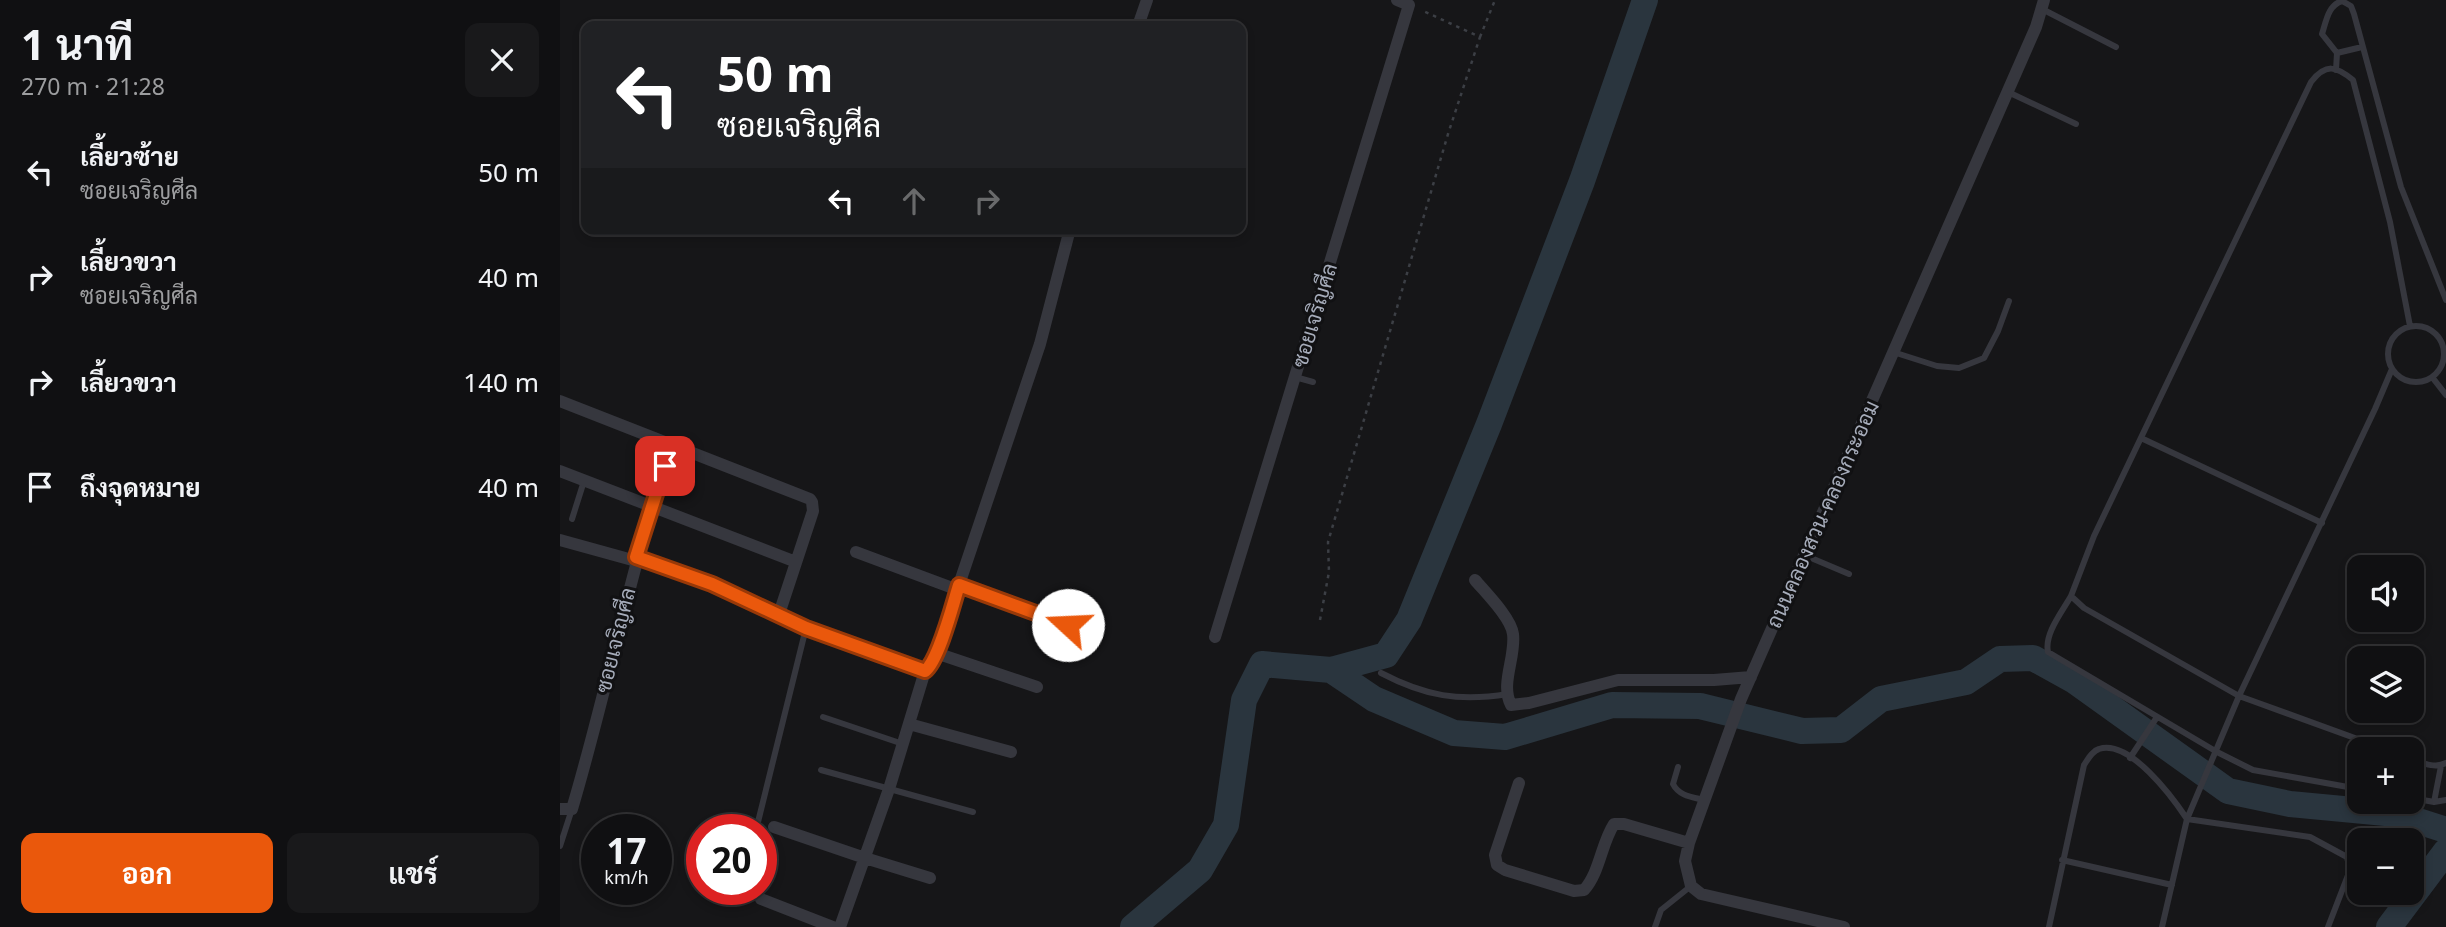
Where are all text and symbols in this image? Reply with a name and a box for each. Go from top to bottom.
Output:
text: 1 นาที [21,15,133,72]
button: close [465,23,539,97]
text: 50 m [717,40,834,106]
icon: left [602,49,693,140]
text: 270 m · 21:28 [21,70,165,102]
text: ซอยเจริญศีล [717,103,881,146]
text: เลี้ยวซ้าย [80,138,179,174]
icon: left [21,153,59,191]
text: 50 m [478,154,539,190]
text: ซอยเจริญศีล [80,174,198,206]
icon: left [822,182,860,220]
icon: ahead [895,182,933,220]
icon: right [968,182,1006,220]
text: เลี้ยวขวา [80,243,177,279]
icon: right [21,258,59,296]
text: 40 m [478,259,539,295]
street label: ซอยเจริญศีล [1285,259,1343,371]
text: ซอยเจริญศีล [80,279,198,311]
icon: right [21,363,59,401]
text: เลี้ยวขวา [80,364,177,400]
text: 140 m [463,364,539,400]
street label: ถนนคลองสวน-คลองกระออม [1759,396,1885,632]
pin [635,436,695,496]
icon: arrive [646,447,684,485]
icon: arrive [21,468,59,506]
text: ถึงจุดหมาย [80,469,201,505]
text: 40 m [478,469,539,505]
map controls [2347,555,2424,905]
button: sound [2347,555,2424,632]
street label: ซอยเจริญศีล [588,584,642,696]
position arrow [1031,588,1105,662]
button: layers [2347,646,2424,723]
button: + [2347,737,2424,814]
speed limit sign: 20 [686,814,777,905]
text: 17 [606,827,647,874]
button: − [2347,828,2424,905]
button: ออก [21,833,273,913]
button: แชร์ [287,833,539,913]
text: km/h [604,865,649,889]

